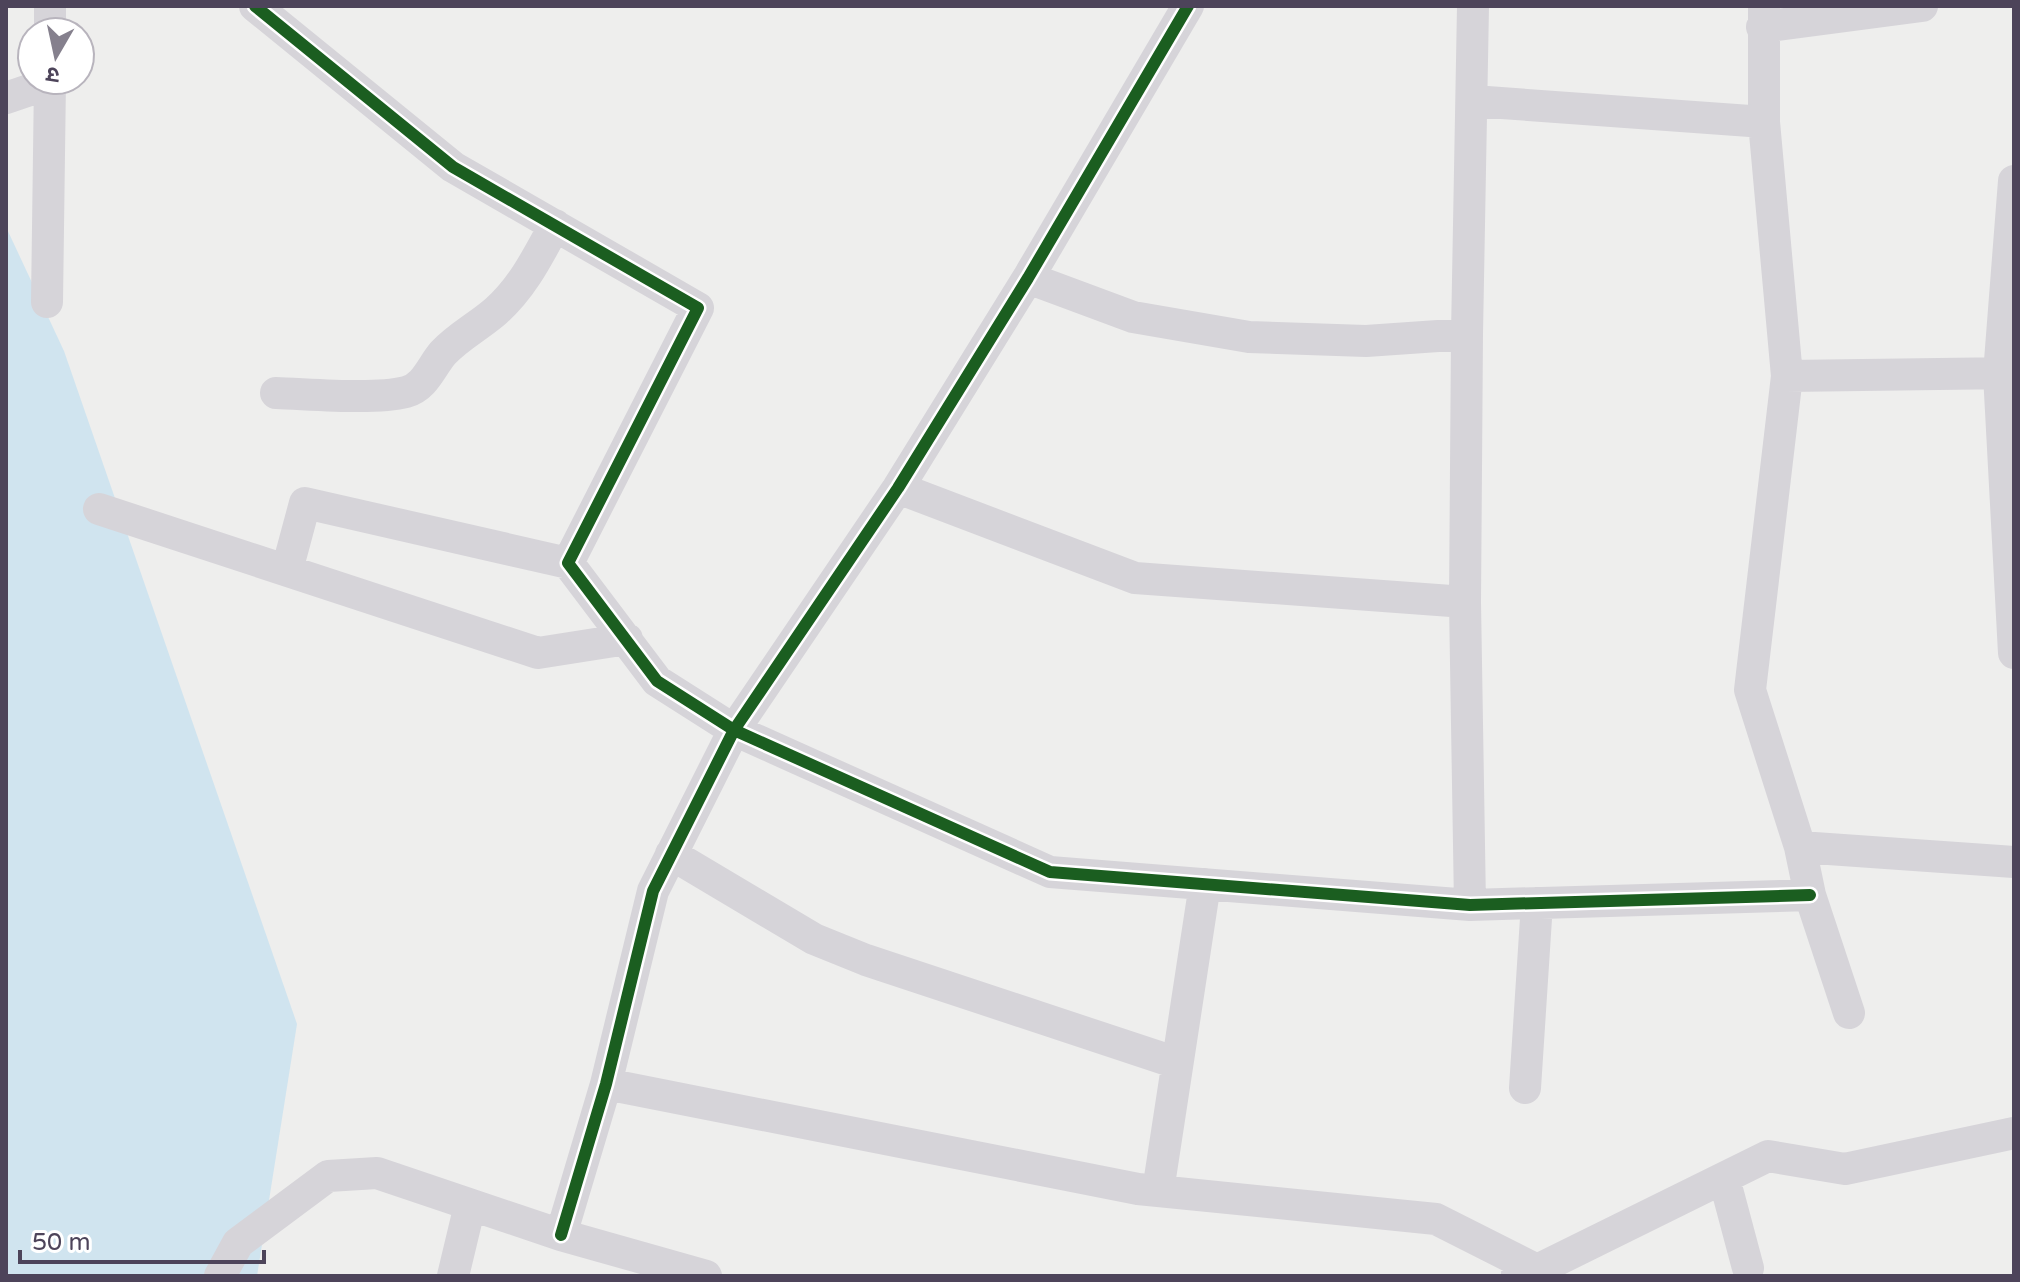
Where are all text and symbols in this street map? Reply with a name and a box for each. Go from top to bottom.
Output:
north arrow [16,16,96,96]
text: उ [44,61,61,89]
scale bar [20,1214,264,1264]
text: 50 m [32,1228,90,1257]

